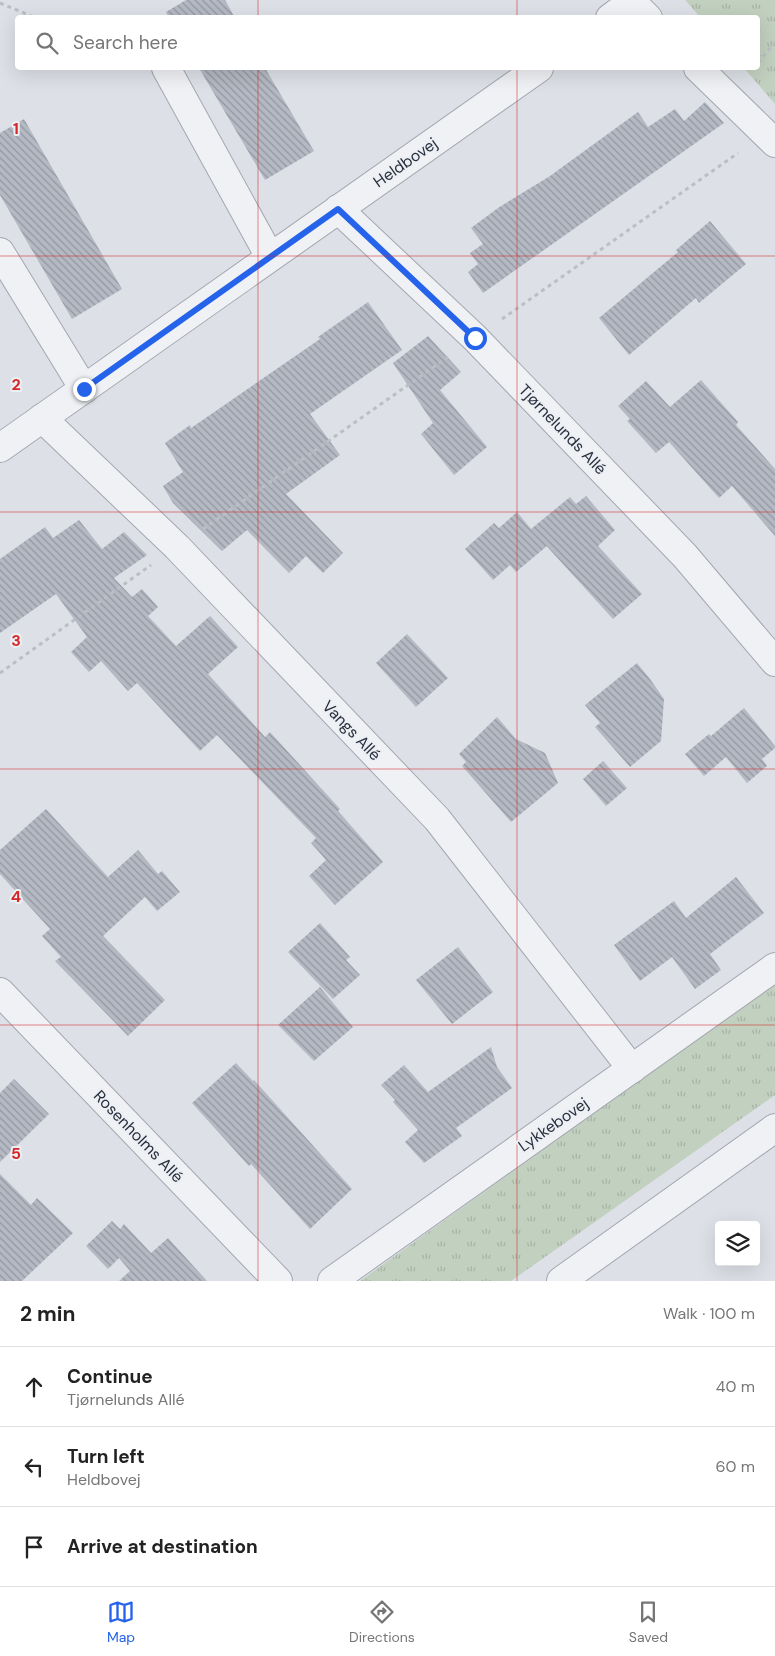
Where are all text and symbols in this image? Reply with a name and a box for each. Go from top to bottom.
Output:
search box [15,15,760,70]
icon: search [33,29,61,57]
text: Search here [73,30,178,55]
text: 1 [13,118,19,139]
street label: Heldbovej [369,133,441,192]
route start [464,327,487,350]
text: 2 [11,374,21,395]
route end [73,378,96,401]
street label: Tjørnelunds Allé [514,380,611,479]
text: 3 [11,630,21,651]
street label: Vangs Allé [318,696,386,765]
text: 4 [11,886,21,907]
street label: Rosenholms Allé [89,1086,188,1187]
street label: Lykkebovej [514,1093,593,1156]
text: 5 [11,1143,21,1164]
map controls [715,1221,760,1266]
button: layers [715,1221,760,1266]
text: 2 min [20,1300,76,1328]
text: Walk · 100 m [663,1303,755,1324]
text: Continue [67,1364,153,1389]
icon: ahead [20,1373,48,1401]
text: 40 m [716,1376,755,1397]
text: Tjørnelunds Allé [67,1389,185,1410]
text: Turn left [67,1444,145,1469]
icon: left [20,1453,48,1481]
text: 60 m [715,1456,755,1477]
text: Heldbovej [67,1469,141,1490]
icon: arrive [20,1533,48,1561]
text: Arrive at destination [67,1534,258,1559]
tab: Map [107,1598,135,1646]
tab: Directions [349,1598,415,1646]
tab: Saved [629,1598,668,1646]

